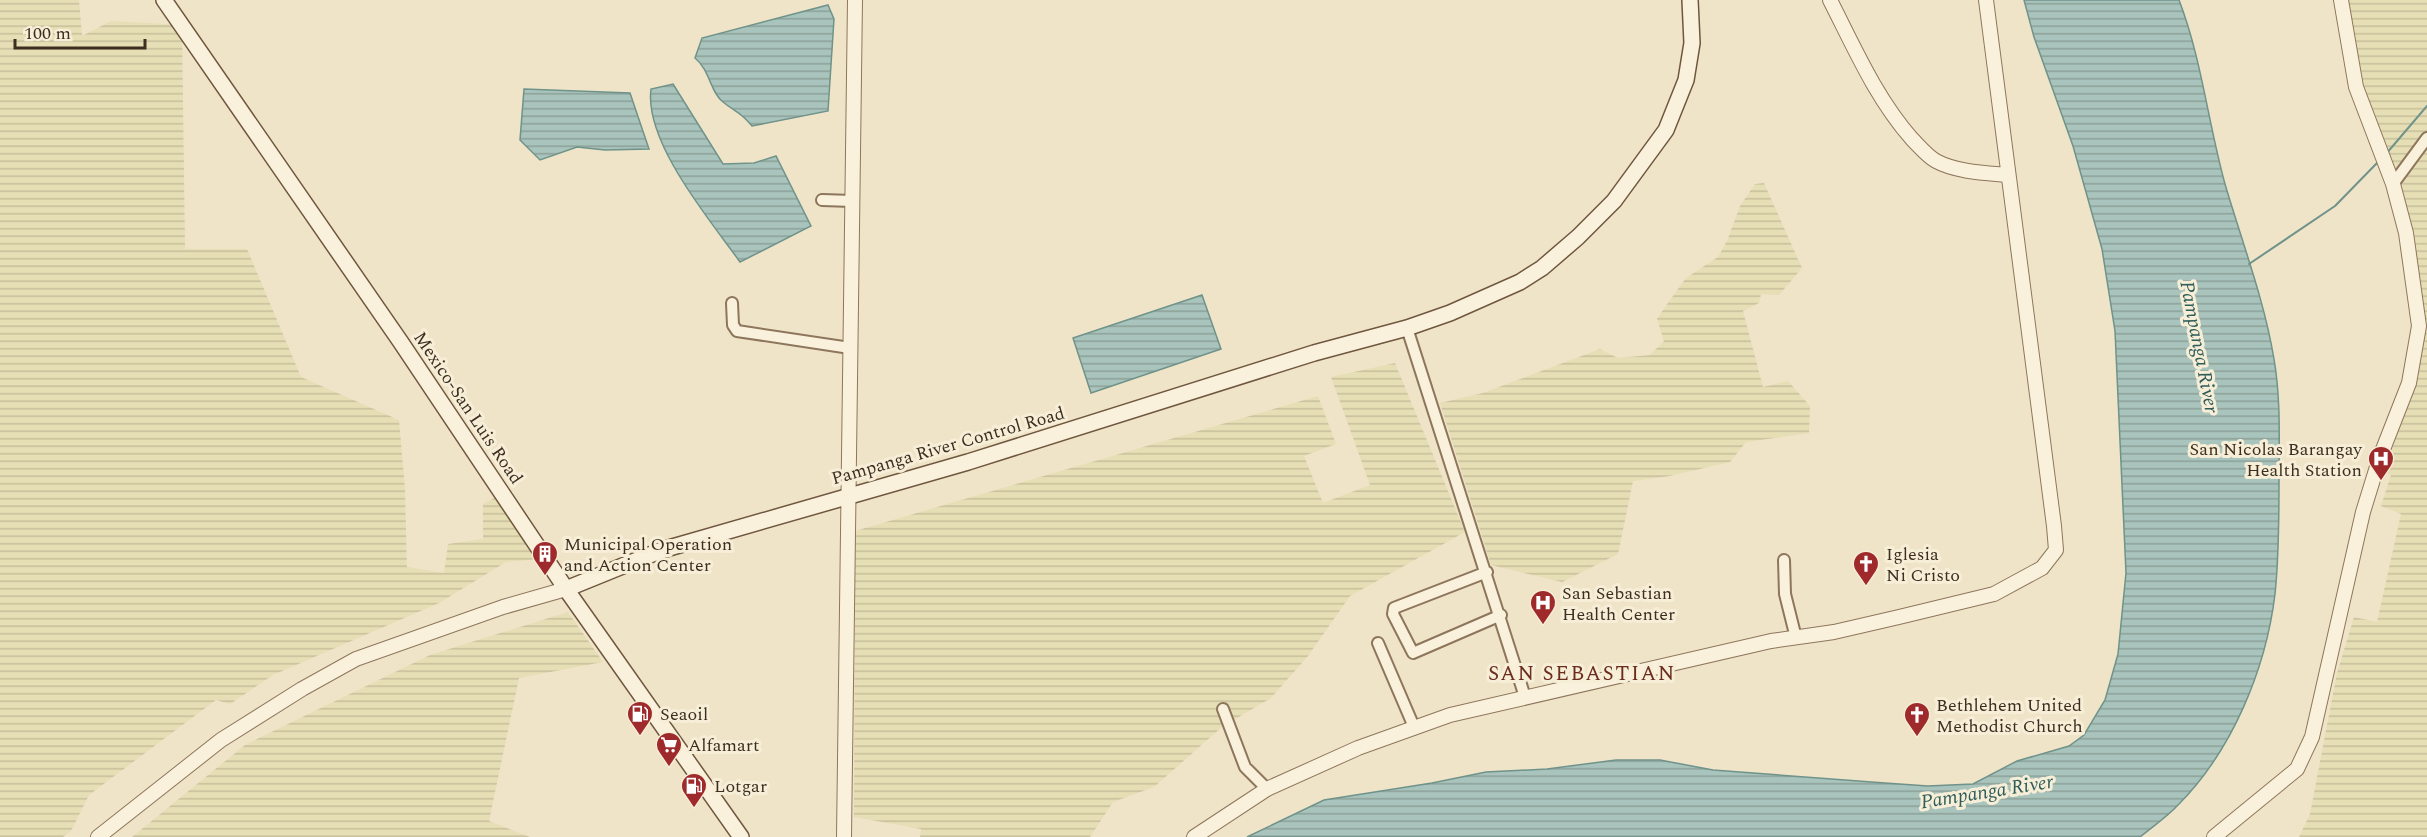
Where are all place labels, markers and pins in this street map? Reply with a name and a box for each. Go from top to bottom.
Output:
place label: San Nicolas Barangay Health Station [2189,436,2363,484]
hospital icon: San Nicolas Barangay Health Station [2366,444,2396,482]
place label: Municipal Operation and Action Center [564,531,732,579]
building icon: Municipal Operation and Action Center [530,539,560,577]
place label: Iglesia Ni Cristo [1886,541,1960,589]
church icon: Iglesia Ni Cristo [1851,549,1881,587]
place label: San Sebastian Health Center [1562,580,1675,628]
hospital icon: San Sebastian Health Center [1528,588,1558,626]
place label: Bethlehem United Methodist Church [1936,692,2083,740]
fuel station icon: Seaoil [625,699,655,737]
church icon: Bethlehem United Methodist Church [1902,700,1932,738]
place label: Seaoil [660,701,708,728]
supermarket icon: Alfamart [654,730,684,768]
place label: Alfamart [688,732,759,759]
fuel station icon: Lotgar [679,771,709,809]
place label: Lotgar [714,773,767,800]

